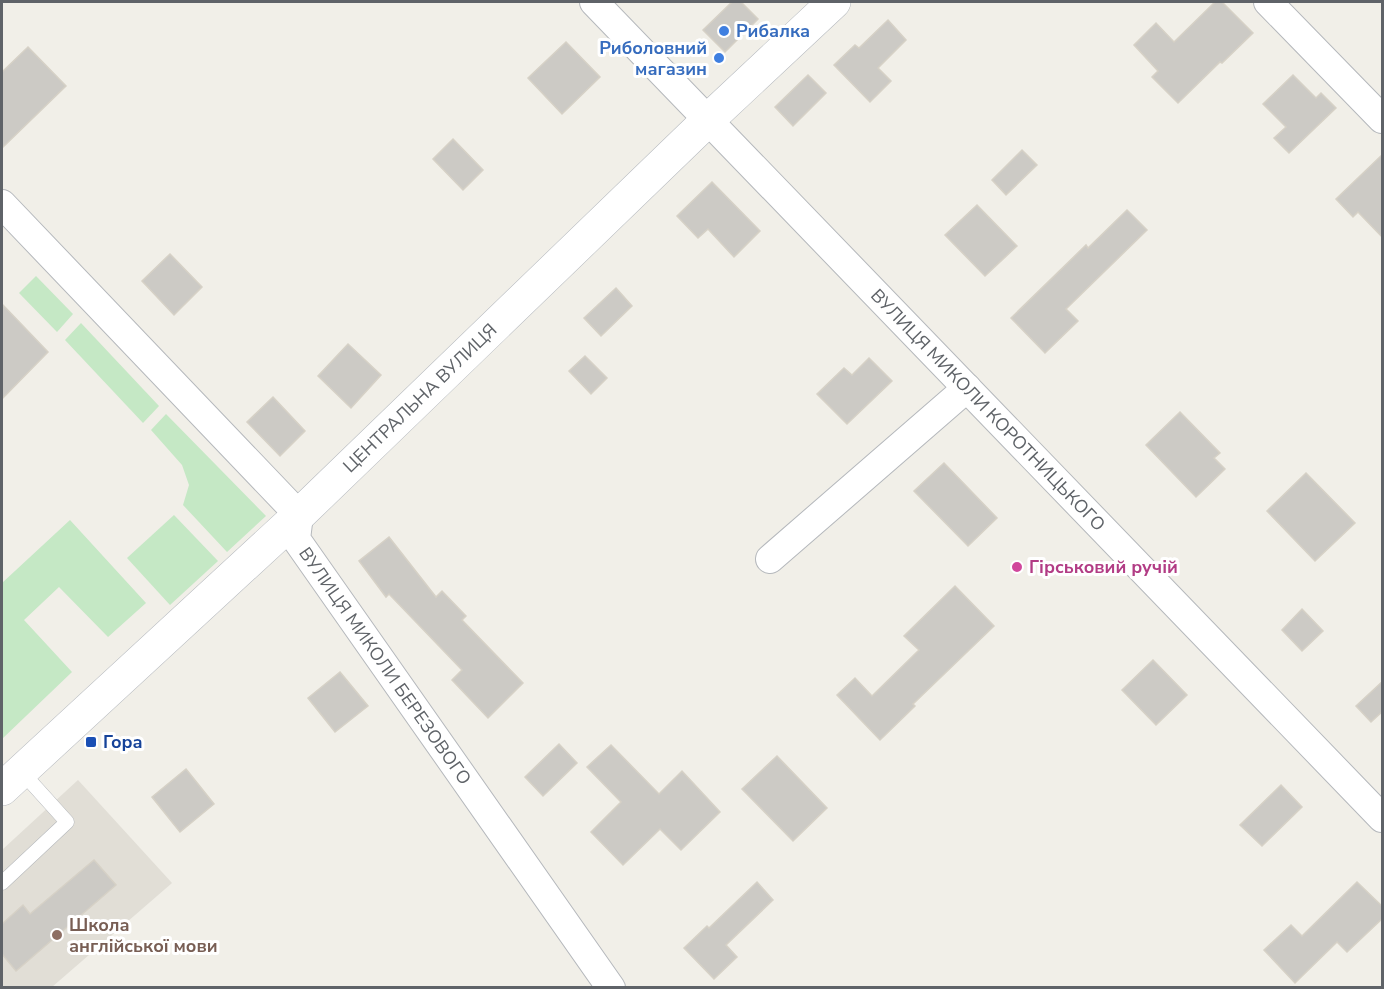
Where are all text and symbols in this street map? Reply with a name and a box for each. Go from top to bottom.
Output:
place label: Рибалка [736,19,810,43]
marker: Рибалка [717,24,731,38]
place label: Риболовний магазин [599,36,707,81]
marker: Риболовний магазин [712,51,726,65]
street label: ВУЛИЦЯ МИКОЛИ КОРОТНИЦЬКОГО [865,284,1111,536]
street label: ЦЕНТРАЛЬНА ВУЛИЦЯ [338,318,502,478]
street label: ВУЛИЦЯ МИКОЛИ БЕРЕЗОВОГО [293,542,477,790]
place label: Гірськовий ручій [1029,555,1178,579]
marker: Гірськовий ручій [1010,560,1024,574]
place label: Гора [103,730,143,754]
marker: Гора [84,735,98,749]
place label: Школа англійської мови [69,913,218,958]
marker: Школа англійської мови [50,928,64,942]

